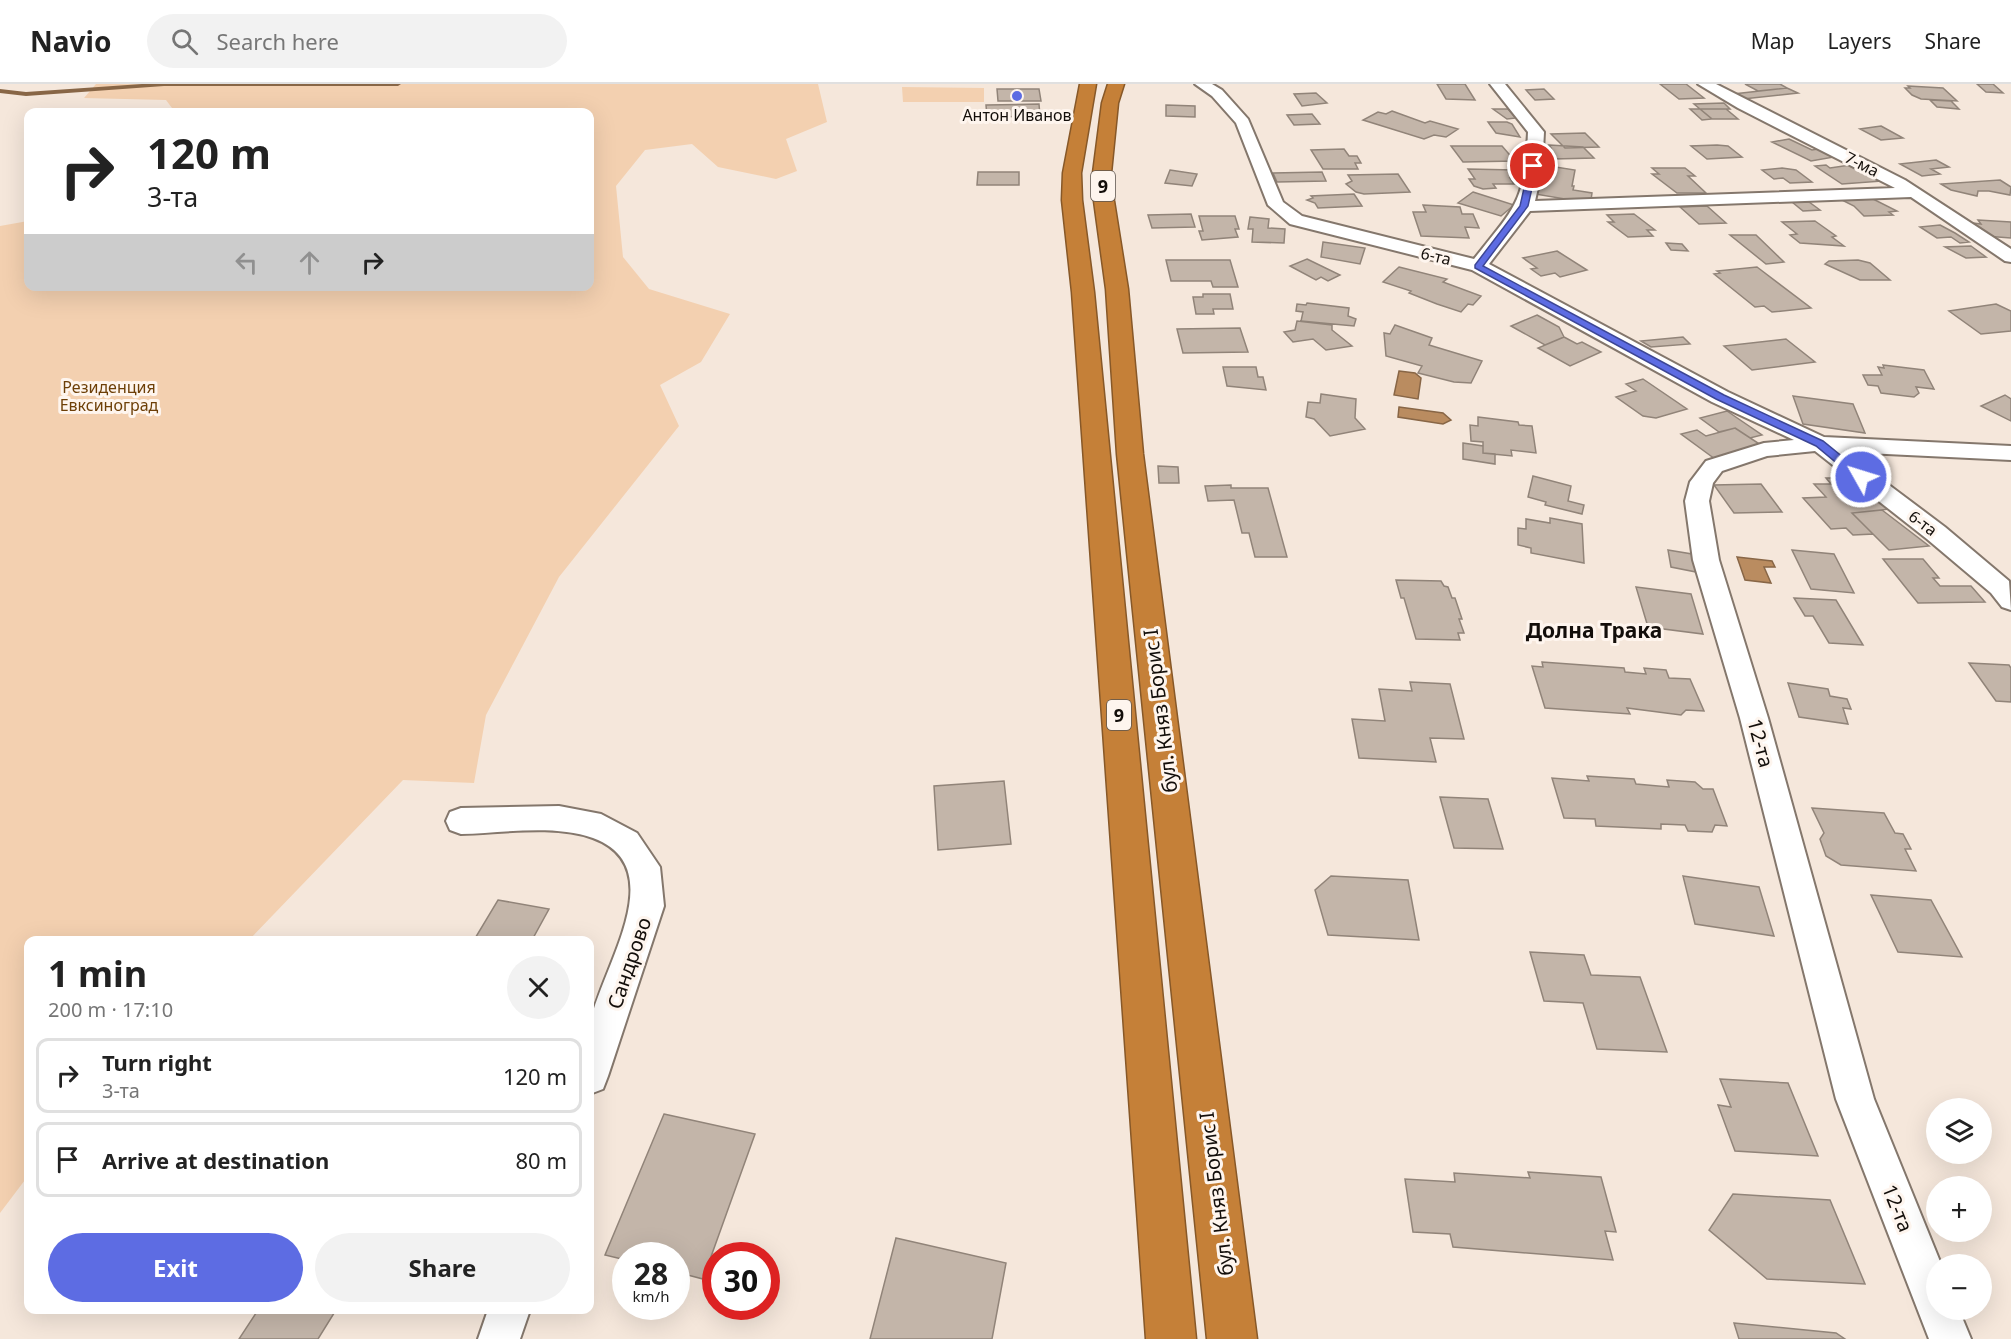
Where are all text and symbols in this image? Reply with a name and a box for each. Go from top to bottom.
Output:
search box [147,14,567,68]
text: Navio [30,22,111,60]
icon: search [168,25,201,58]
text: Search here [216,26,339,56]
text: Map [1751,27,1795,55]
text: Layers [1828,27,1892,55]
text: Share [1925,27,1981,55]
marker: Антон Иванов [1010,89,1024,103]
place label: Антон Иванов [962,104,1072,126]
text: 120 m [147,124,271,181]
icon: right [48,132,126,210]
pin [1507,140,1558,191]
street label: 7-ма [1841,146,1883,182]
icon: arrive [1516,149,1549,182]
road number: 9 [1091,171,1115,201]
text: 3-та [147,178,198,215]
street label: 6-та [1419,242,1453,270]
icon: left [230,246,263,279]
icon: ahead [293,246,326,279]
icon: right [356,246,389,279]
park label: Резиденция Евксиноград [60,376,159,416]
position arrow [1829,445,1893,509]
street label: 6-та [1904,505,1942,541]
district label: Долна Трака [1526,616,1662,644]
street label: бул. Княз Борис I [1137,628,1183,794]
road number: 9 [1107,700,1131,730]
street label: 12-та [1742,716,1780,770]
street label: Сандрово [601,913,657,1013]
text: 1 min [48,949,147,998]
button: close [507,956,570,1019]
text: 200 m · 17:10 [48,996,173,1023]
text: Turn right [102,1047,212,1077]
icon: right [51,1059,84,1092]
text: 120 m [503,1061,567,1091]
text: 3-та [102,1077,140,1104]
map controls [1926,1098,1992,1320]
button: layers [1926,1098,1992,1164]
street label: бул. Княз Борис I [1193,1111,1239,1277]
icon: arrive [51,1143,84,1176]
text: Arrive at destination [102,1145,329,1175]
text: 80 m [516,1145,567,1175]
button: + [1926,1176,1992,1242]
street label: 12-та [1876,1180,1920,1236]
button: Exit [48,1233,303,1302]
button: Share [315,1233,570,1302]
speed limit sign: 30 [702,1242,780,1320]
text: 28 [634,1253,668,1294]
button: − [1926,1254,1992,1320]
text: km/h [633,1286,669,1306]

